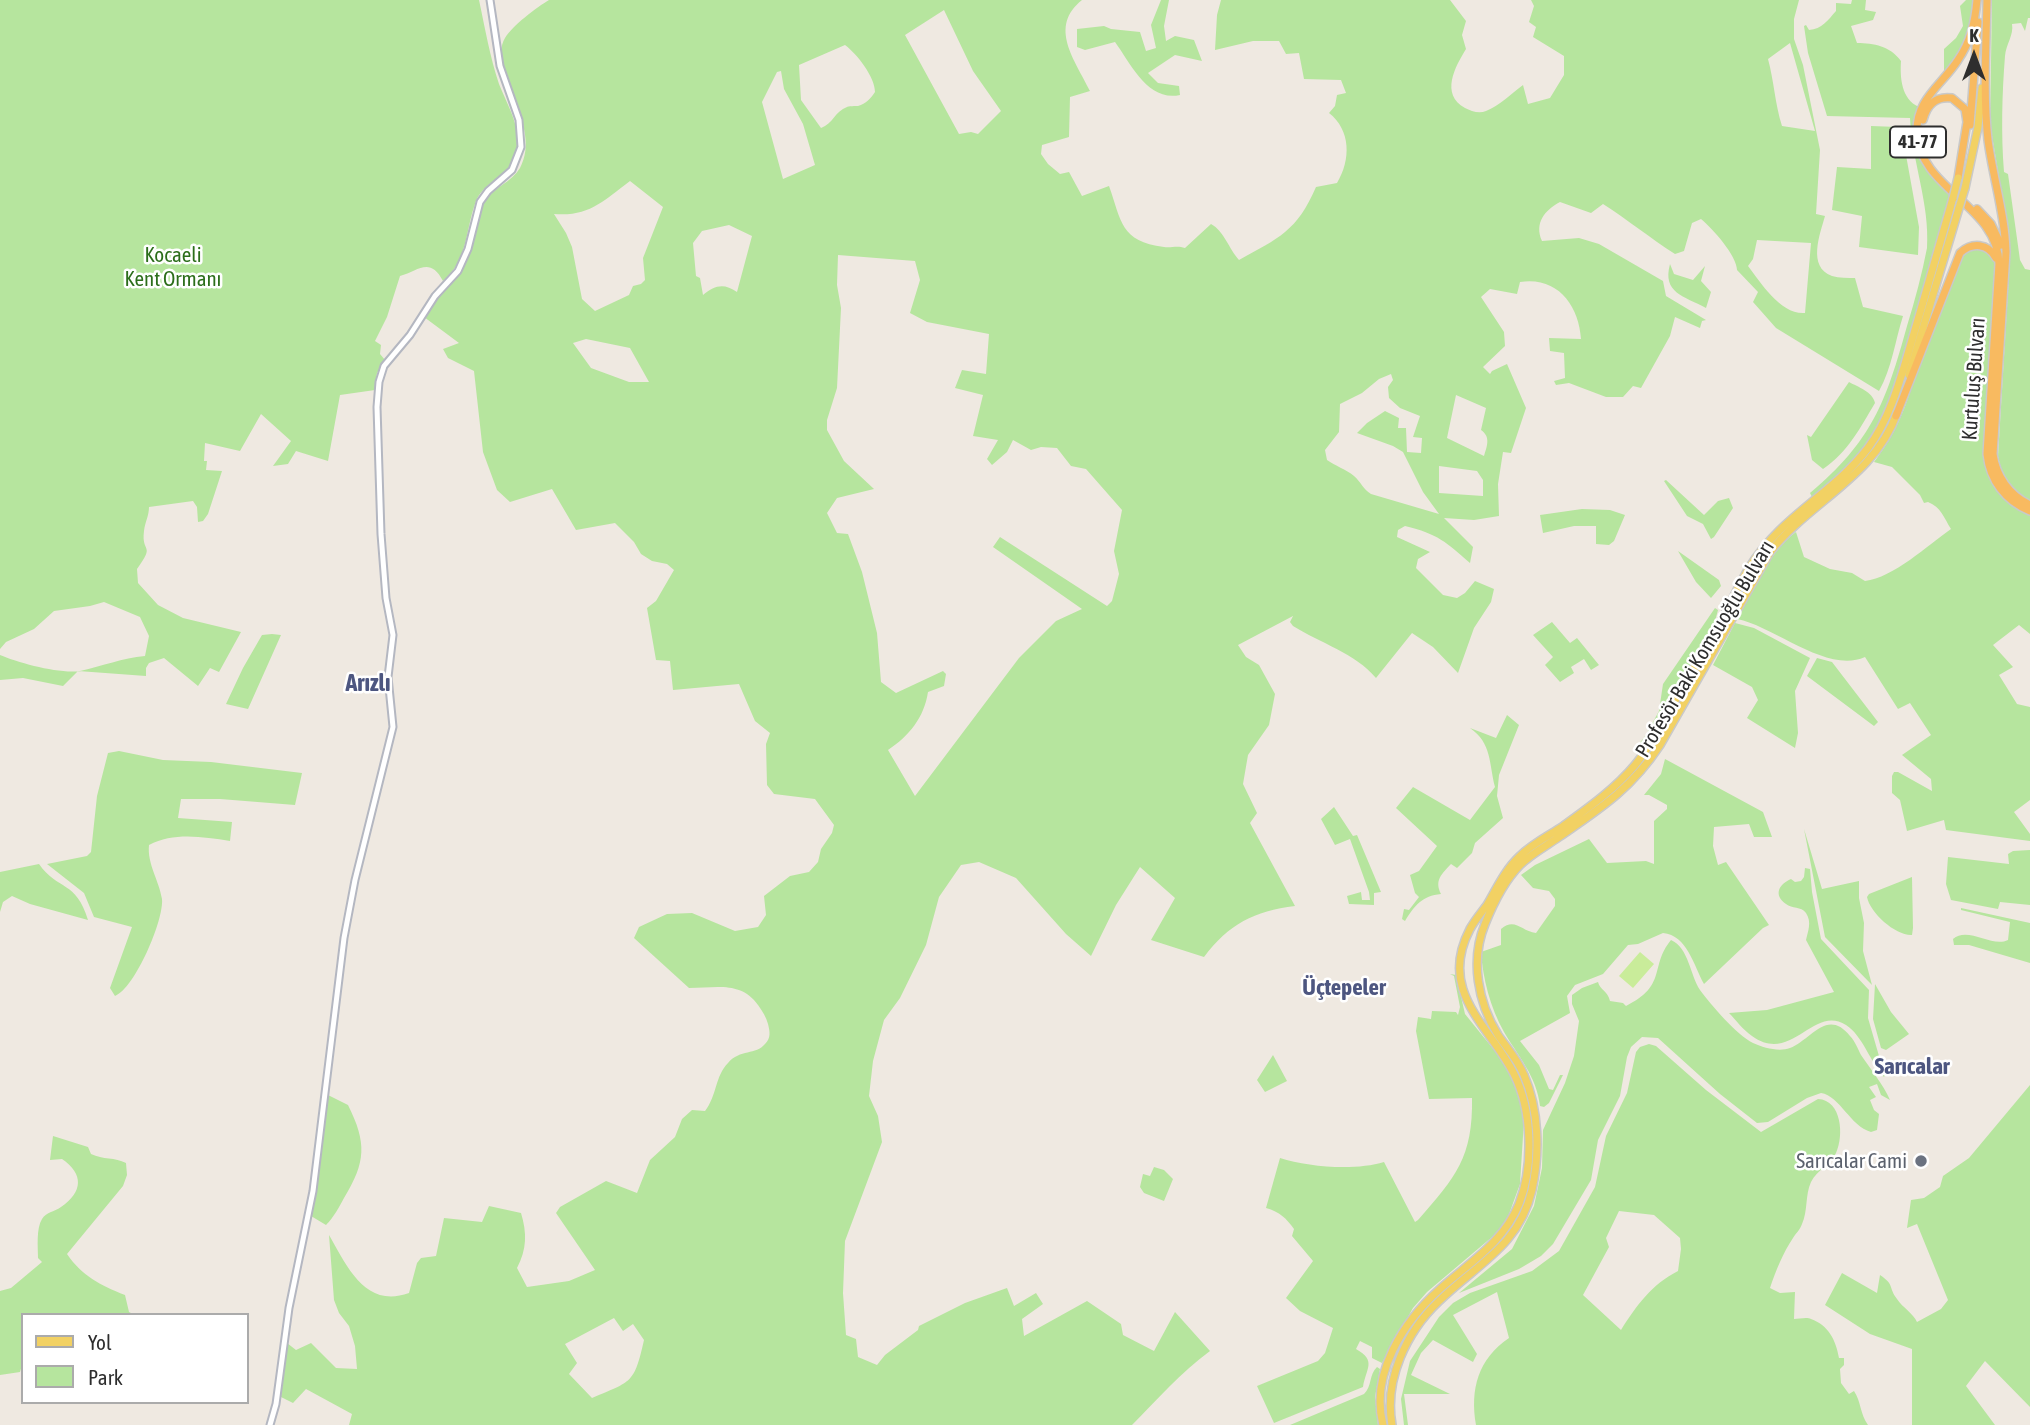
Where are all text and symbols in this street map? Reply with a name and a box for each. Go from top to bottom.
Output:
north arrow [1939,21,2009,91]
text: K [1969,24,1979,46]
road number: 41-77 [1890,126,1946,158]
park label: Kocaeli Kent Ormanı [125,242,221,292]
street label: Kurtuluş Bulvarı [1957,317,1991,441]
street label: Profesör Baki Komsuoğlu Bulvarı [1630,536,1780,762]
district label: Arızlı [346,669,390,697]
district label: Üçtepeler [1302,974,1386,1002]
district label: Sarıcalar [1874,1053,1950,1081]
place label: Sarıcalar Cami [1796,1148,1907,1174]
marker: Sarıcalar Cami [1913,1153,1929,1169]
legend [21,1313,248,1404]
text: Yol [88,1330,112,1354]
text: Park [88,1365,123,1389]

